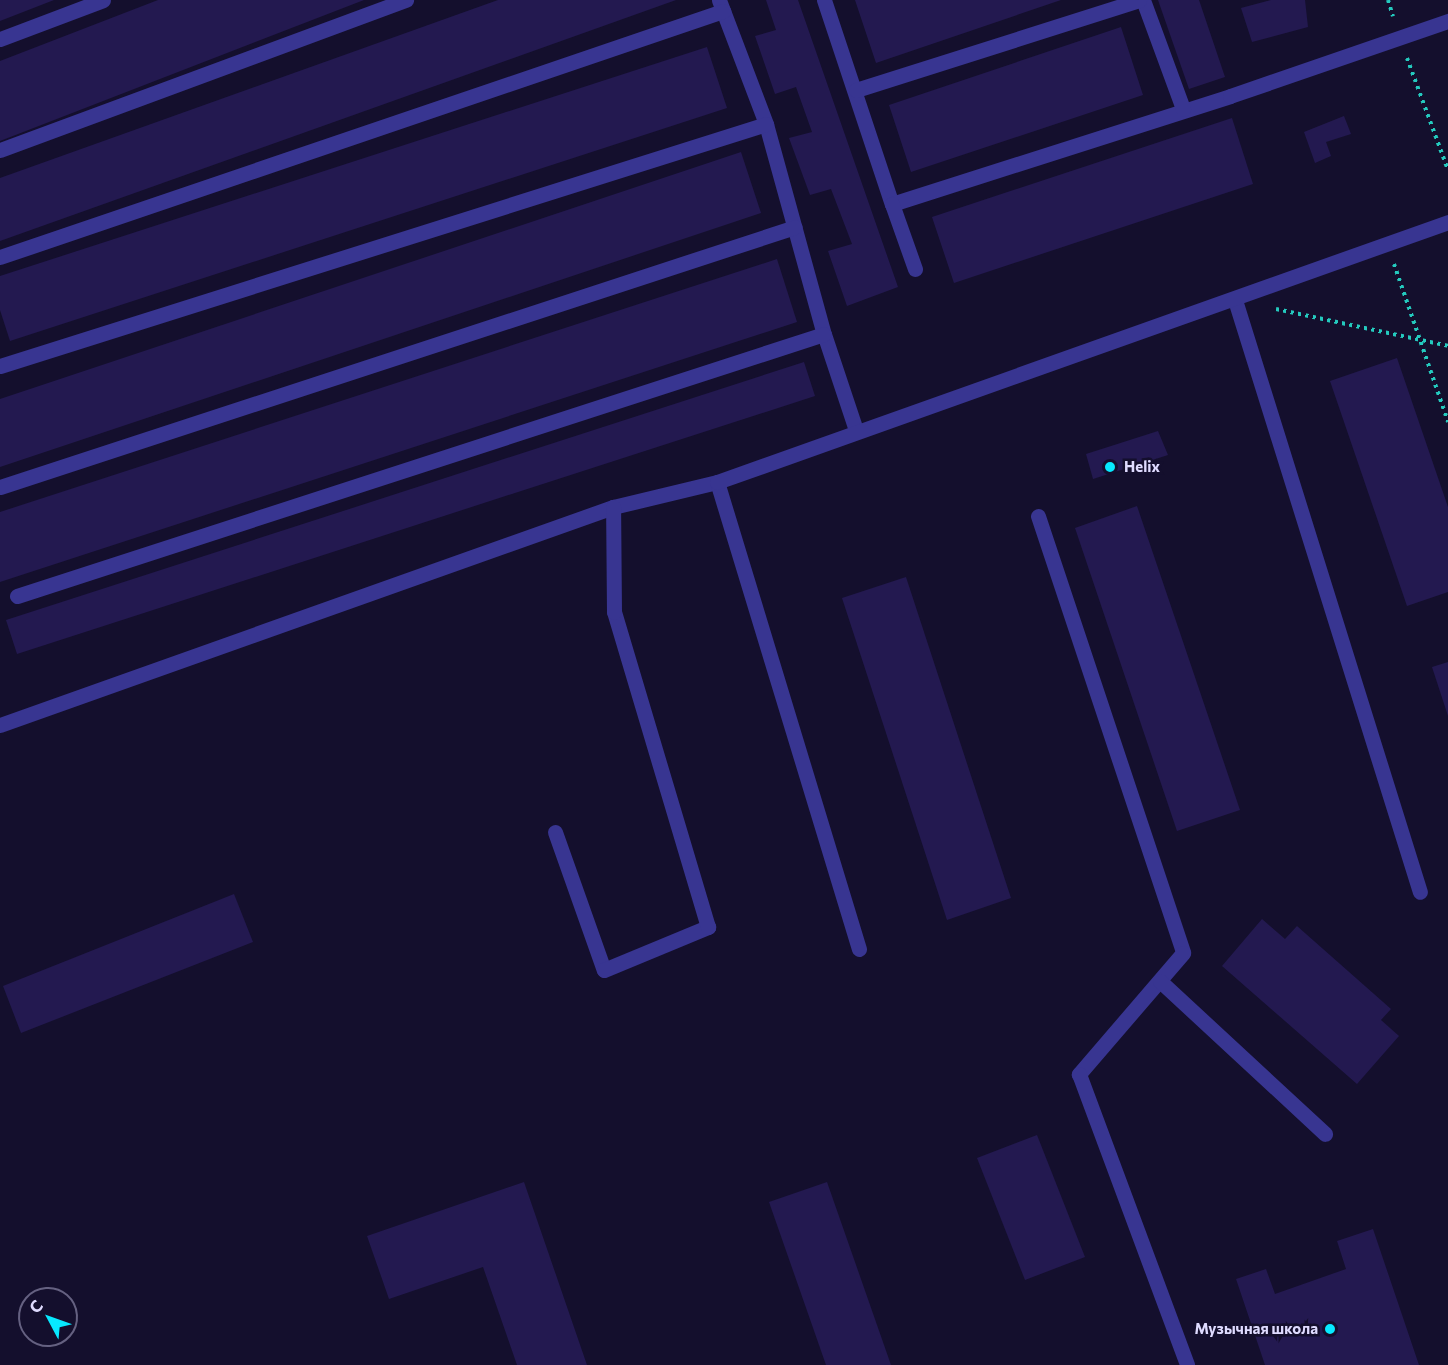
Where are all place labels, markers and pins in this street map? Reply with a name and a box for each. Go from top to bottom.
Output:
marker: Helix [1101,458,1119,476]
place label: Helix [1124,458,1160,476]
place label: Музычная школа [1194,1320,1318,1338]
marker: Музычная школа [1323,1322,1337,1336]

